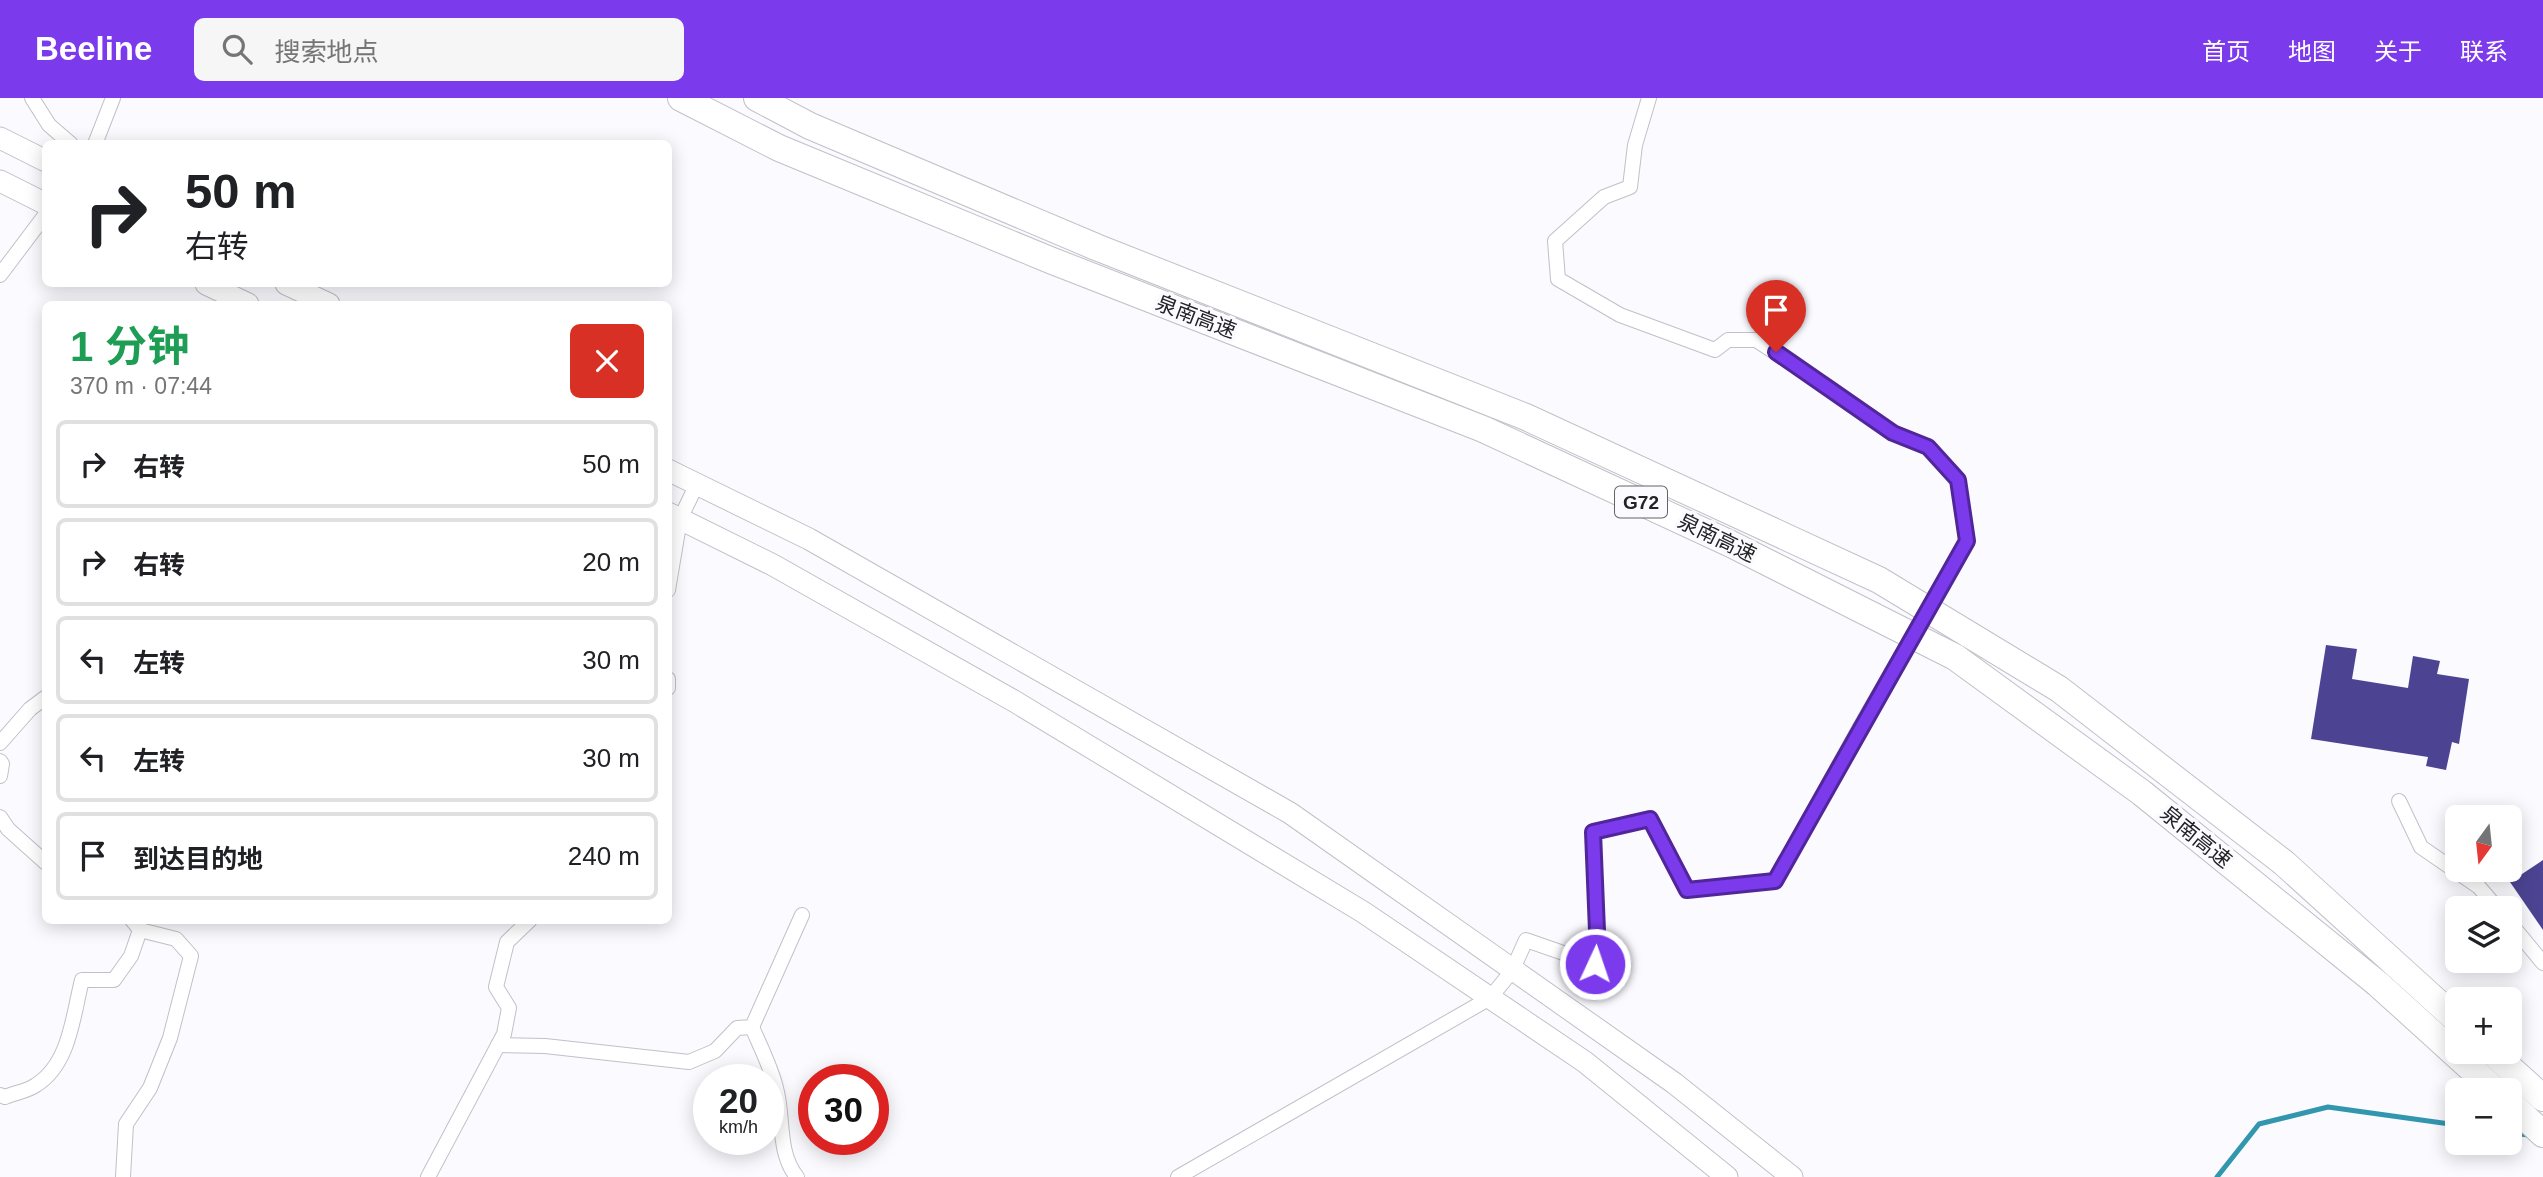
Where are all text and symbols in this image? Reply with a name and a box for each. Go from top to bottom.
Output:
search box [194,18,684,81]
text: Beeline [35,30,152,67]
icon: search [218,30,256,68]
text: 搜索地点 [274,37,378,67]
text: 首页 [2202,38,2250,65]
text: 地图 [2288,38,2336,65]
text: 关于 [2374,38,2422,65]
text: 联系 [2460,38,2508,65]
text: 50 m [185,164,297,218]
icon: right [70,168,161,259]
text: 右转 [185,229,249,265]
pin [1746,280,1806,352]
street label: 泉南高速 [1153,291,1240,342]
icon: arrive [1757,291,1795,329]
text: 1 分钟 [70,323,189,370]
button: close [570,324,644,398]
text: 370 m · 07:44 [70,373,212,399]
icon: right [74,445,112,483]
text: 50 m [582,449,640,479]
text: 右转 [133,452,185,482]
road number: G72 [1615,486,1667,518]
street label: 泉南高速 [1674,509,1760,566]
icon: right [74,543,112,581]
text: 20 m [582,547,640,577]
text: 右转 [133,550,185,580]
icon: left [74,641,112,679]
text: 30 m [582,645,640,675]
text: 左转 [133,648,185,678]
icon: left [74,739,112,777]
text: 30 m [582,743,640,773]
text: 左转 [133,746,185,776]
street label: 泉南高速 [2156,801,2236,872]
north arrow [2445,805,2522,882]
map controls [2445,805,2522,1155]
icon: arrive [74,837,112,875]
text: 240 m [568,841,640,871]
text: 到达目的地 [133,844,263,874]
button: layers [2445,896,2522,973]
position arrow [1558,927,1632,1001]
button: + [2445,987,2522,1064]
speed limit sign: 30 [798,1064,889,1155]
button: − [2445,1078,2522,1155]
text: 20 [719,1081,758,1120]
text: km/h [719,1117,758,1137]

